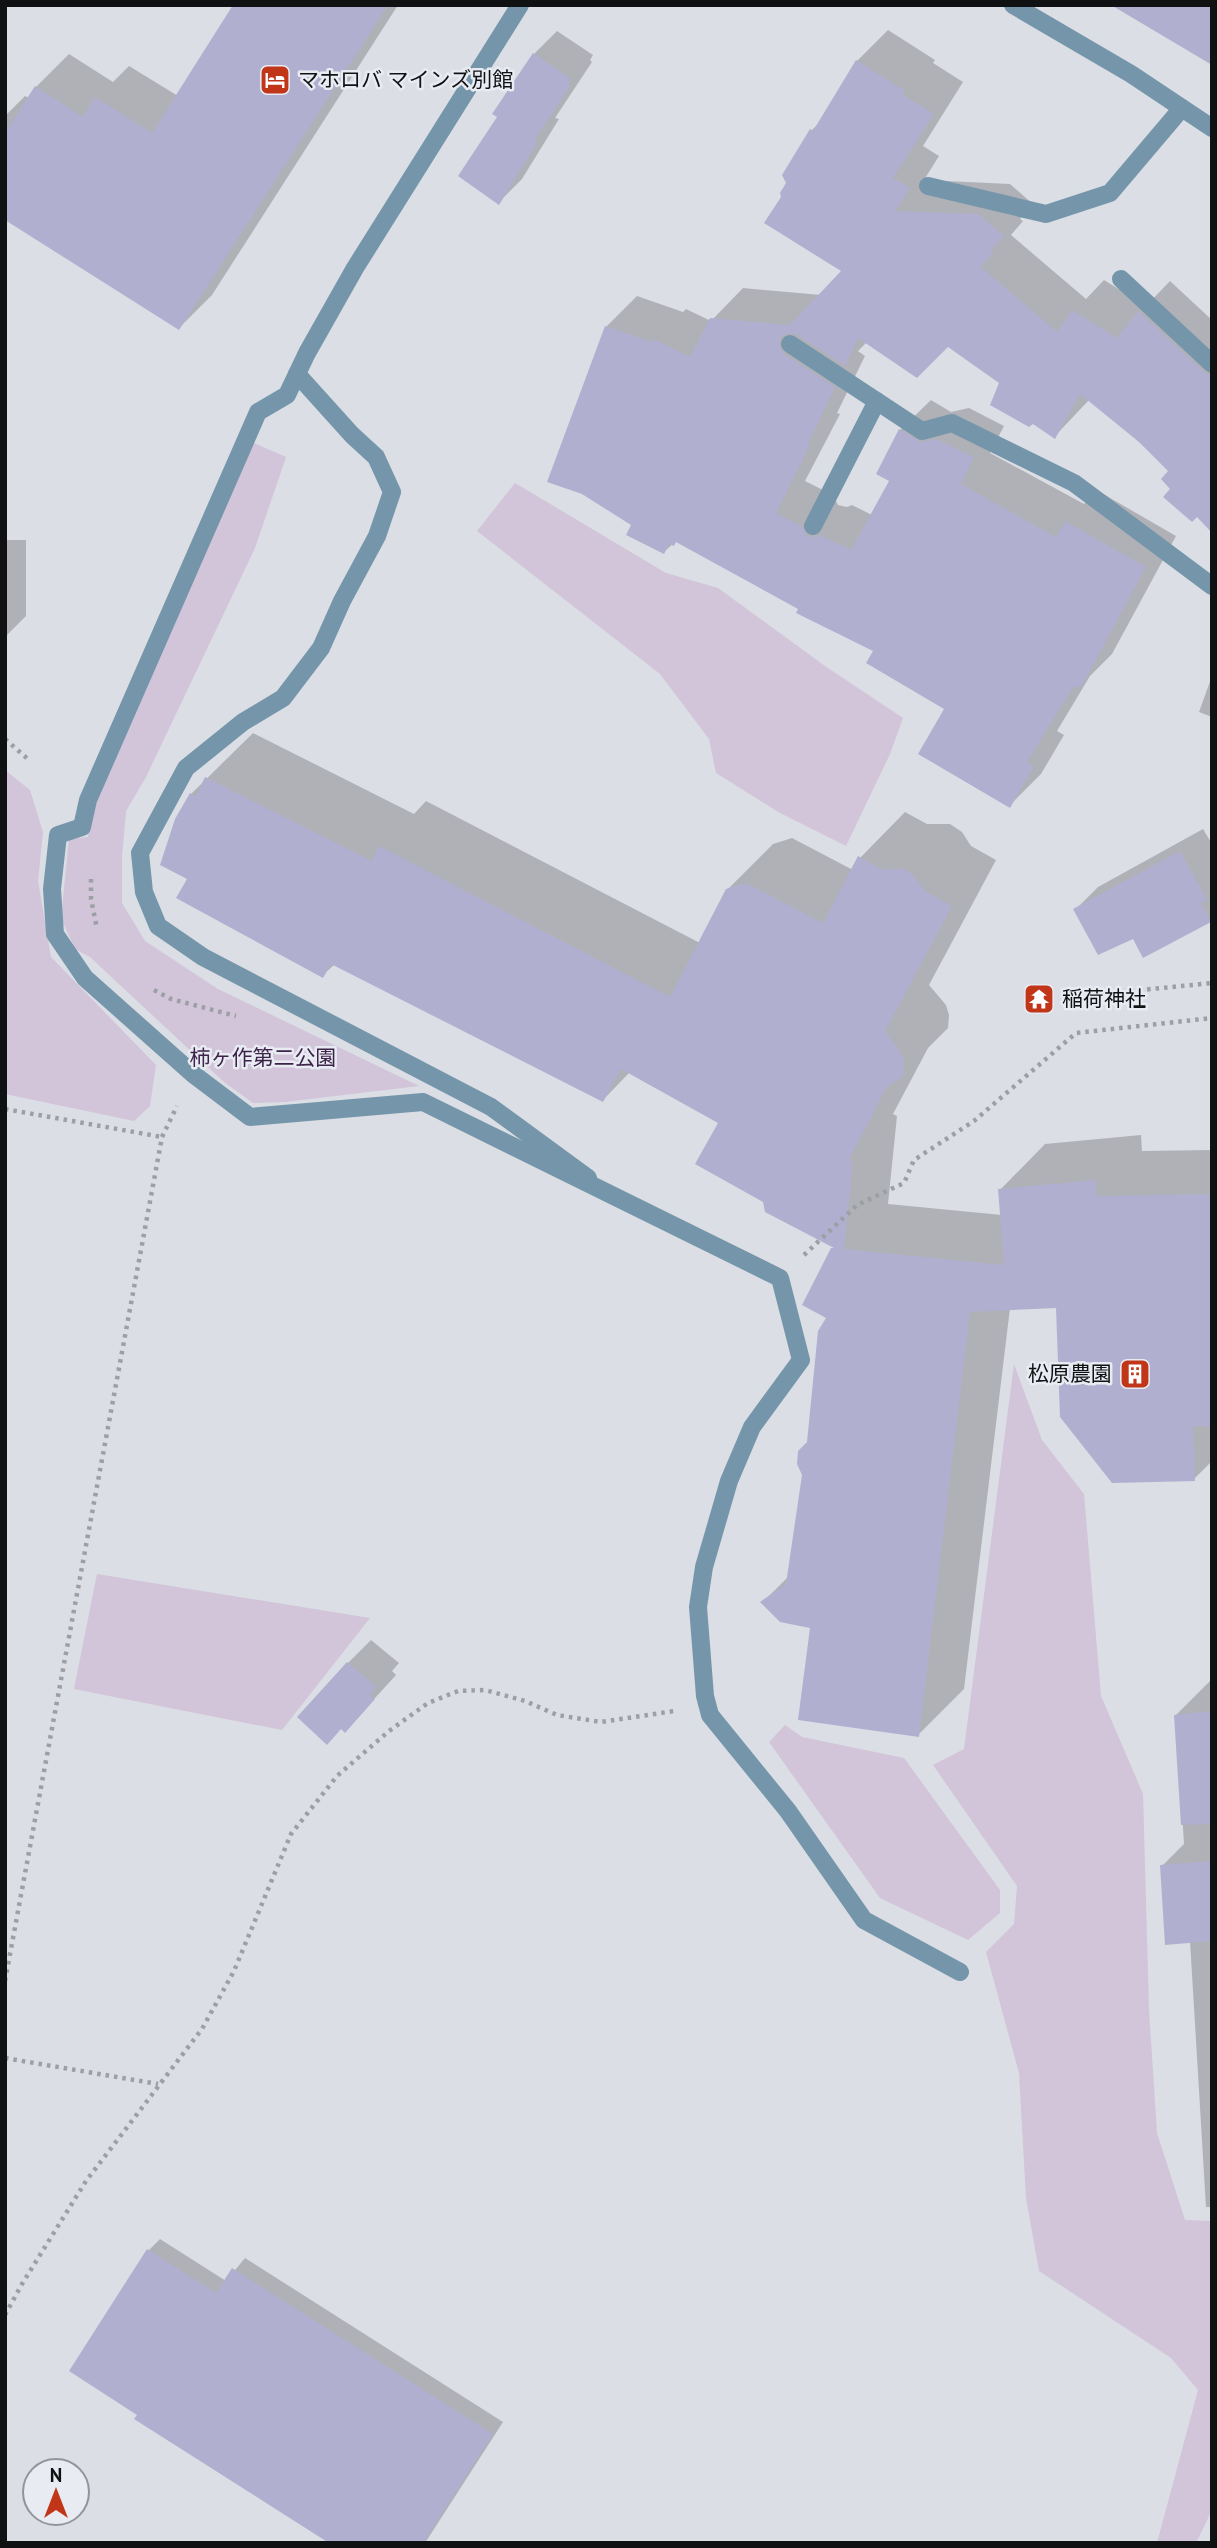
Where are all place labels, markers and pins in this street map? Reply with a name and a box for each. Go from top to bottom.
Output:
hotel icon: マホロバ マインズ別館 [258,63,292,97]
place label: マホロバ マインズ別館 [298,66,513,93]
temple icon: 稲荷神社 [1022,982,1056,1016]
place label: 稲荷神社 [1062,985,1146,1012]
building icon: 松原農園 [1118,1357,1152,1391]
place label: 松原農園 [1028,1360,1112,1387]

